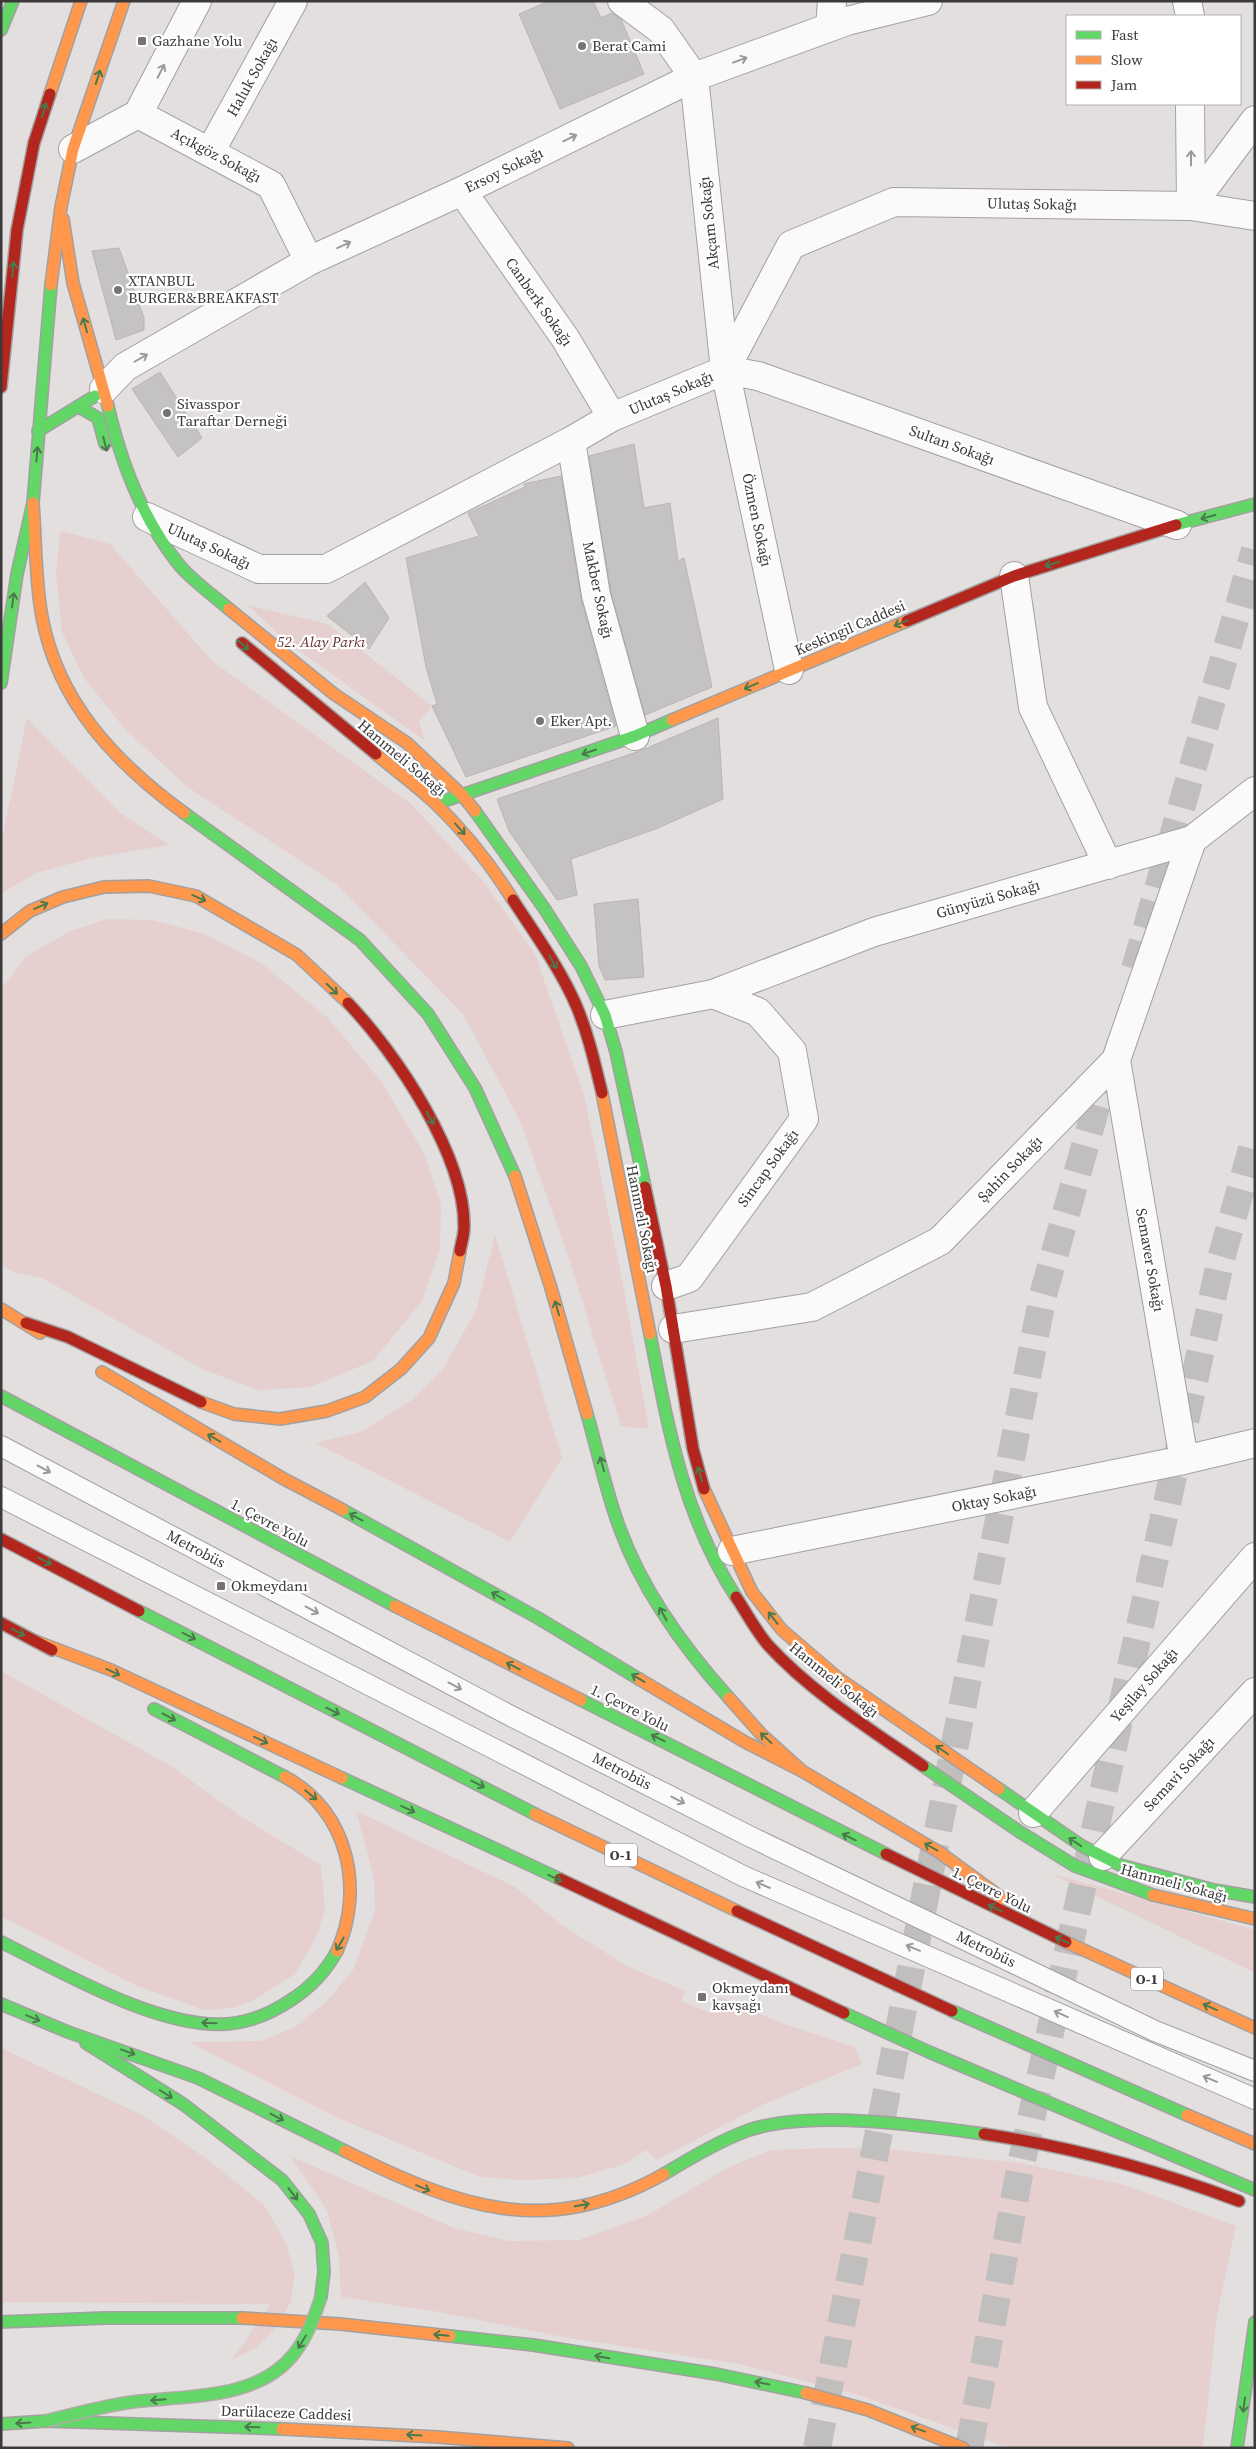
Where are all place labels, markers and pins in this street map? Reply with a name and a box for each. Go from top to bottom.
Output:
place label: Gazhane Yolu [152,30,243,51]
marker: Gazhane Yolu [136,35,148,47]
place label: Berat Cami [592,35,666,56]
marker: Berat Cami [576,40,588,52]
place label: XTANBUL BURGER&BREAKFAST [128,270,279,308]
marker: XTANBUL BURGER&BREAKFAST [112,284,124,296]
place label: Sivasspor Taraftar Derneği [177,393,288,431]
marker: Sivasspor Taraftar Derneği [161,407,173,419]
place label: Eker Apt. [550,710,612,731]
marker: Eker Apt. [534,715,546,727]
place label: Okmeydanı [231,1575,308,1596]
marker: Okmeydanı [215,1580,227,1592]
place label: Okmeydanı kavşağı [712,1977,789,2015]
marker: Okmeydanı kavşağı [696,1991,708,2003]

